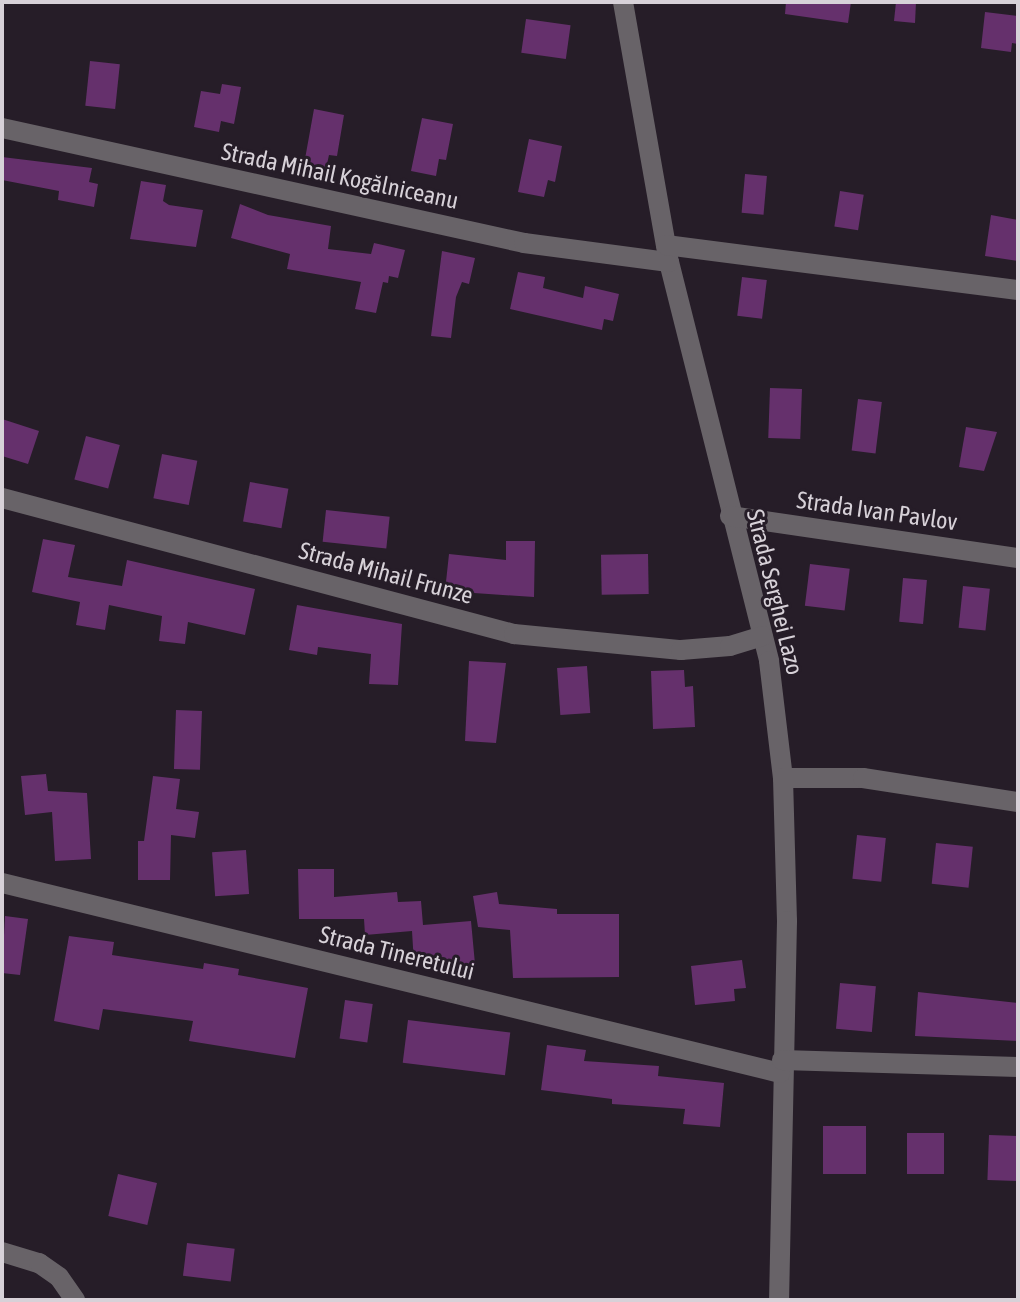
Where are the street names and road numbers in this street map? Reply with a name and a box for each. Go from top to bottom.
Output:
street label: Strada Mihail Kogălniceanu [219,137,461,215]
street label: Strada Ivan Pavlov [795,485,959,537]
street label: Strada Serghei Lazo [741,506,809,678]
street label: Strada Mihail Frunze [296,536,476,610]
street label: Strada Tineretului [317,920,477,986]

